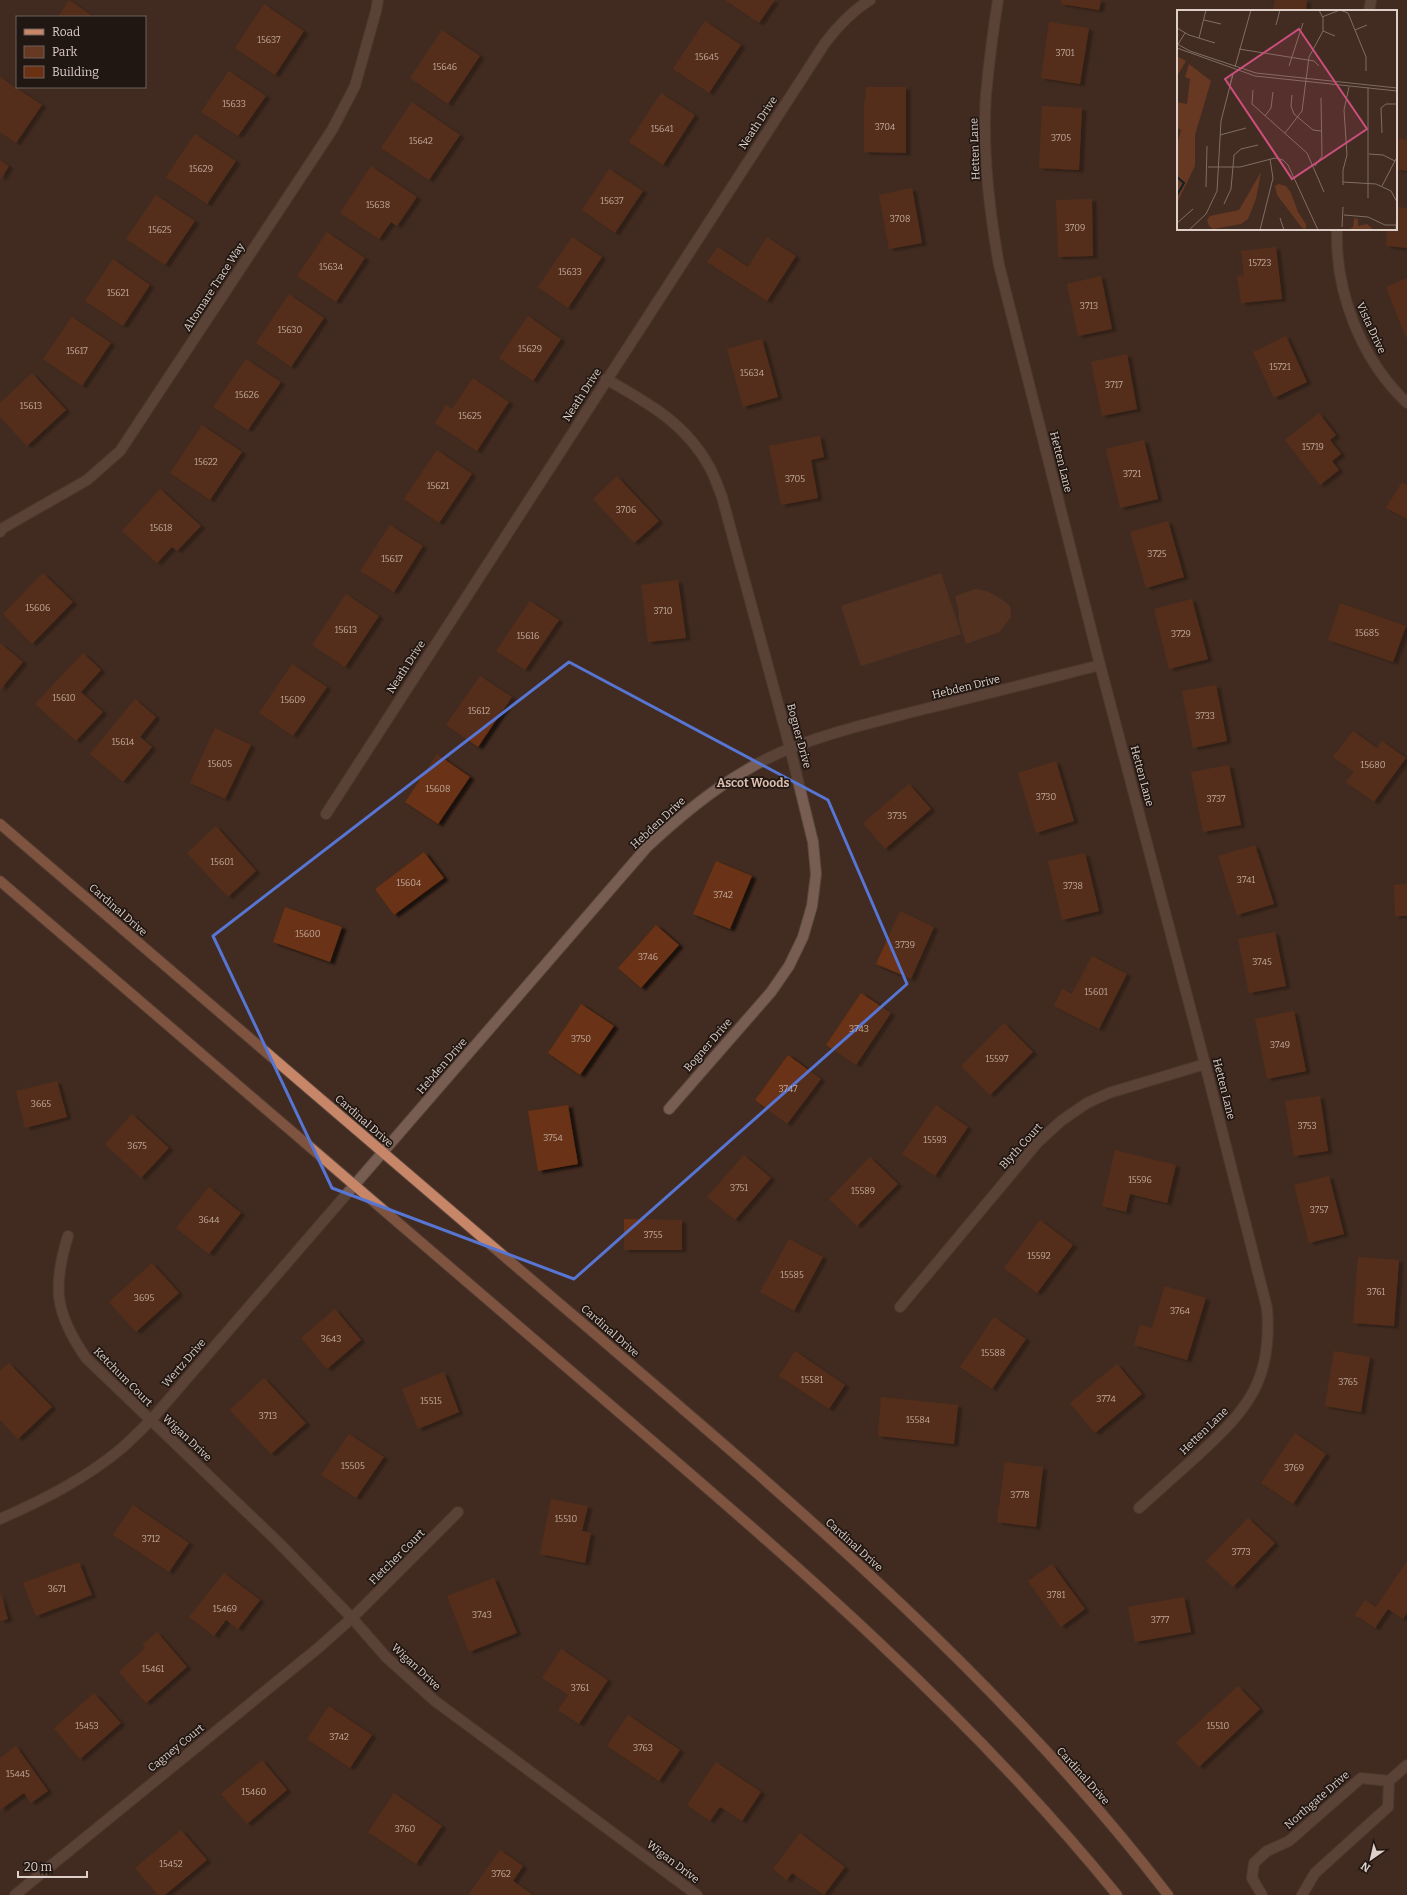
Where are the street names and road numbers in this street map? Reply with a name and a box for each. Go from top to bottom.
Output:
street label: Neath Drive [736,94,780,152]
street label: Hetten Lane [967,118,983,180]
street label: Altomare Trace Way [181,240,247,334]
street label: Vista Drive [1354,300,1388,356]
street label: Neath Drive [560,366,604,424]
street label: Hetten Lane [1047,430,1075,494]
street label: Neath Drive [384,638,428,696]
street label: Hebden Drive [931,672,1001,702]
street label: Bogner Drive [784,702,814,770]
street label: Hetten Lane [1128,744,1156,808]
street label: Hebden Drive [628,794,688,852]
street label: Cardinal Drive [86,881,150,939]
street label: Bogner Drive [681,1016,735,1074]
street label: Hebden Drive [414,1035,470,1097]
street label: Hetten Lane [1210,1057,1238,1121]
street label: Cardinal Drive [332,1092,396,1150]
street label: Blyth Court [997,1120,1045,1172]
street label: Cardinal Drive [578,1302,642,1360]
street label: Wertz Drive [159,1336,209,1390]
street label: Ketchum Court [91,1345,155,1409]
street label: Hetten Lane [1177,1405,1231,1457]
street label: Wigan Drive [160,1412,214,1464]
street label: Cardinal Drive [823,1516,885,1574]
street label: Fletcher Court [367,1527,427,1587]
street label: Wigan Drive [389,1641,443,1693]
street label: Cagney Court [145,1721,207,1775]
street label: Cardinal Drive [1054,1745,1112,1807]
street label: Northgate Drive [1282,1768,1352,1832]
street label: Wigan Drive [644,1838,702,1886]

